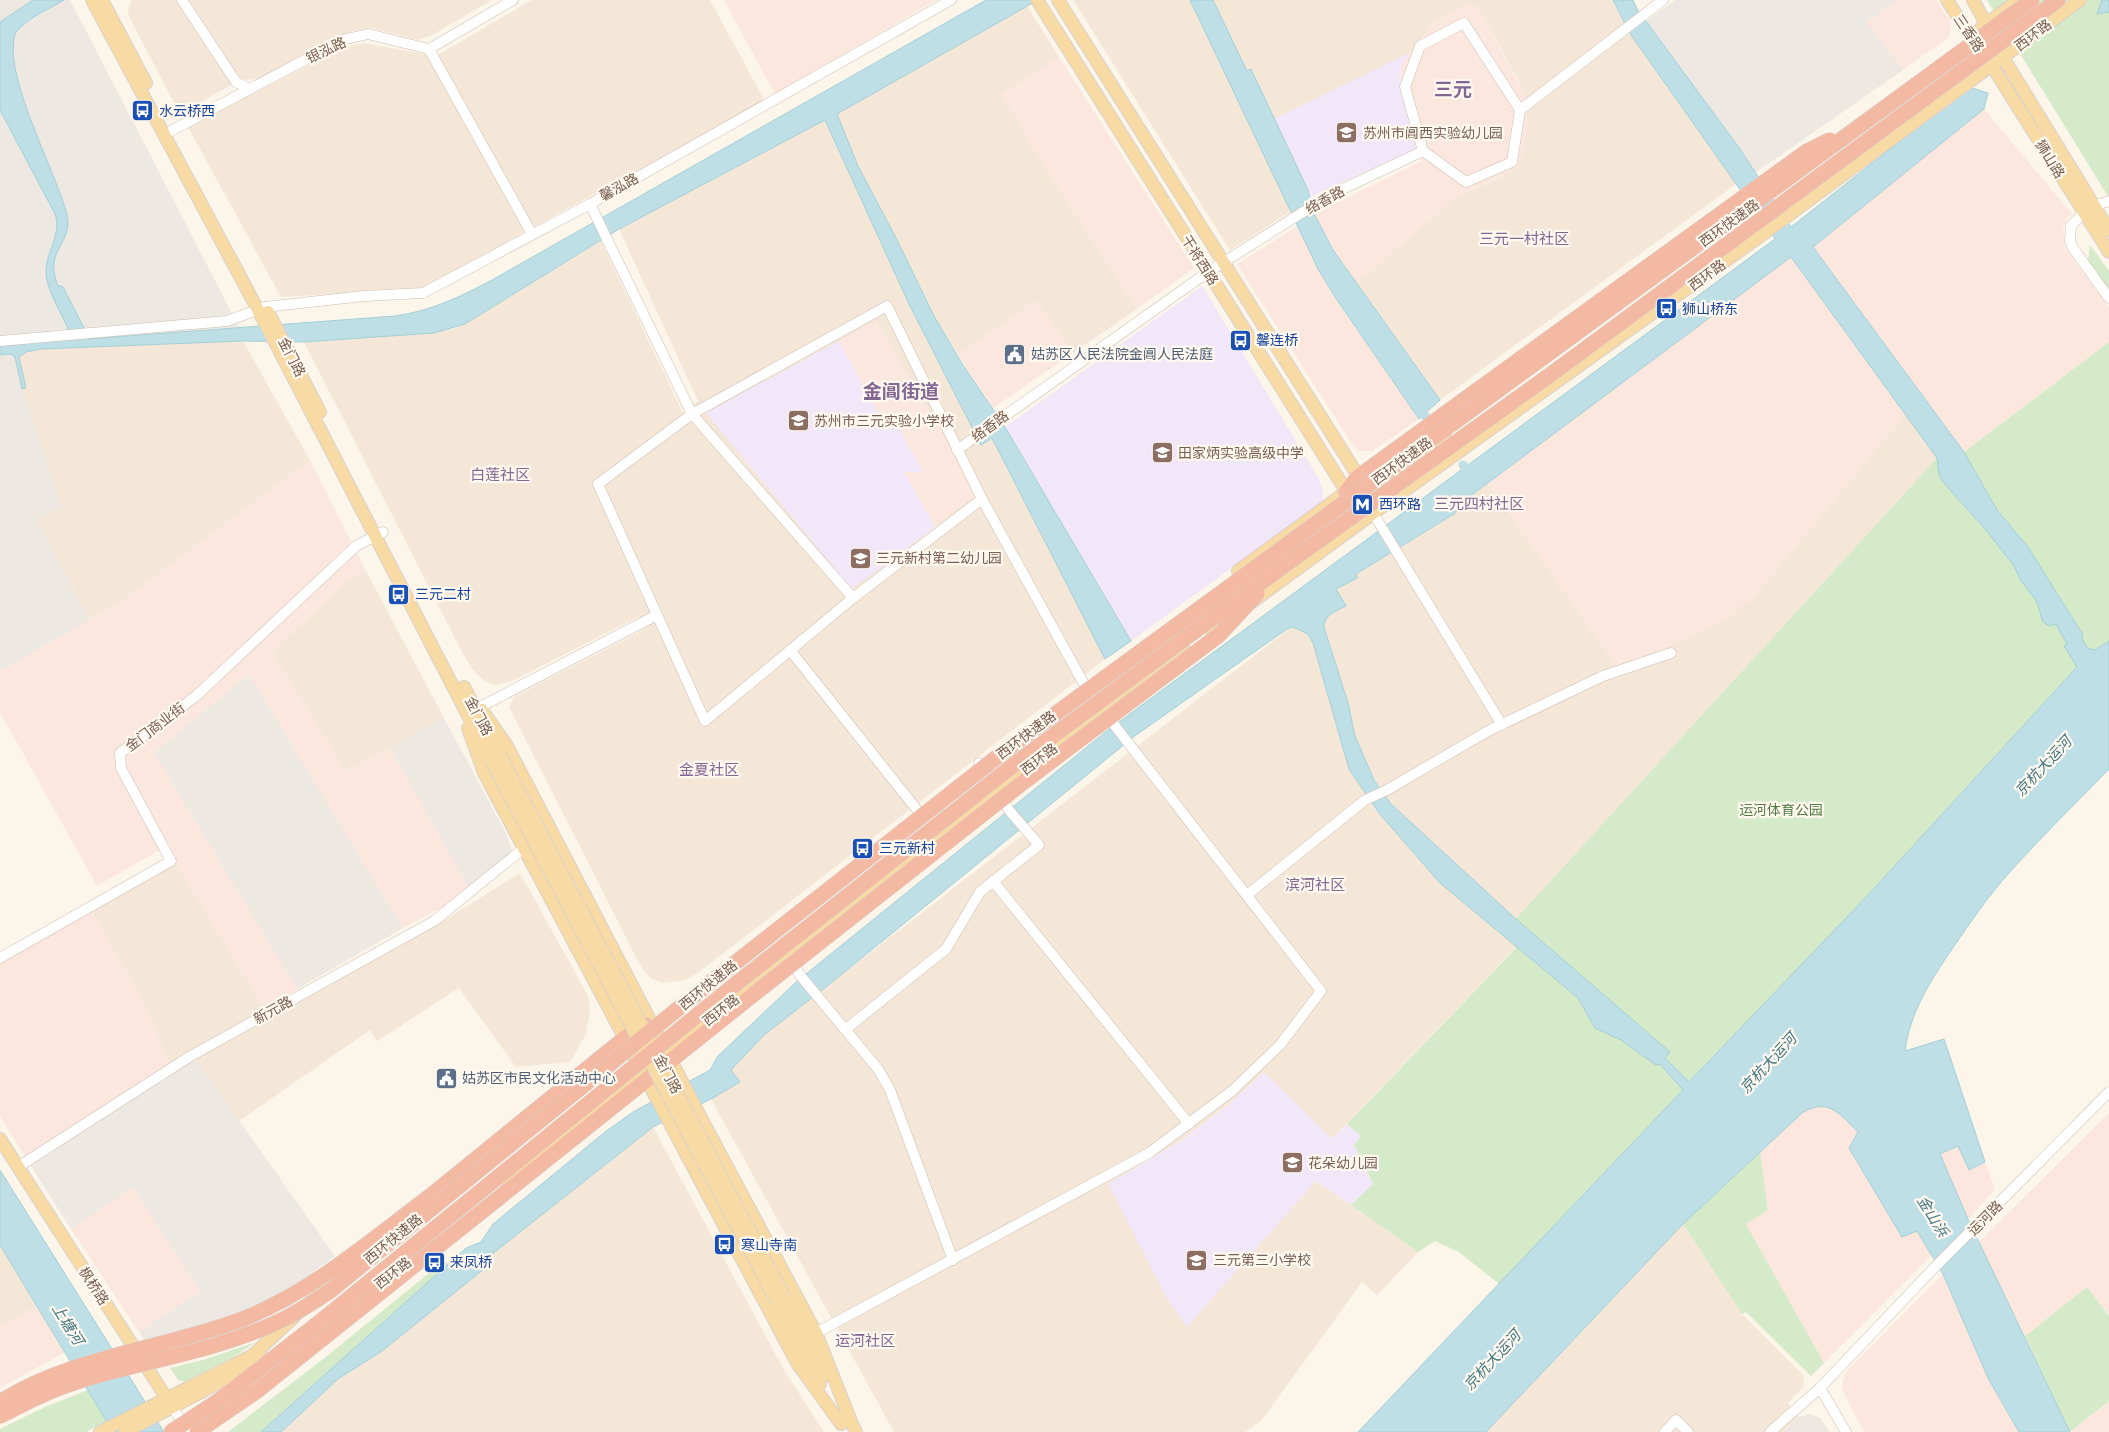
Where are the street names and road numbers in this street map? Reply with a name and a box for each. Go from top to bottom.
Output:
street label: 三香路 [1950,11,1988,55]
street label: 西环路 [2011,15,2055,55]
street label: 银泓路 [303,33,349,67]
street label: 狮山路 [2031,136,2069,182]
street label: 馨泓路 [596,169,642,205]
street label: 络香路 [1302,182,1348,218]
street label: 西环快速路 [1695,195,1763,251]
street label: 干将西路 [1178,231,1222,289]
street label: 西环路 [1685,255,1729,295]
street label: 金门路 [274,334,310,380]
street label: 络香路 [968,406,1012,446]
street label: 西环快速路 [1368,433,1436,489]
street label: 金门路 [461,693,497,739]
street label: 金门商业街 [122,699,188,755]
street label: 西环快速路 [993,707,1059,763]
street label: 西环路 [1017,739,1061,779]
street label: 西环快速路 [675,956,741,1014]
street label: 西环路 [699,990,743,1030]
street label: 新元路 [250,992,296,1028]
street label: 金门路 [650,1051,686,1097]
street label: 运河路 [1964,1197,2006,1239]
street label: 西环快速路 [360,1210,426,1268]
street label: 西环路 [371,1253,415,1293]
street label: 枫桥路 [75,1263,113,1309]

